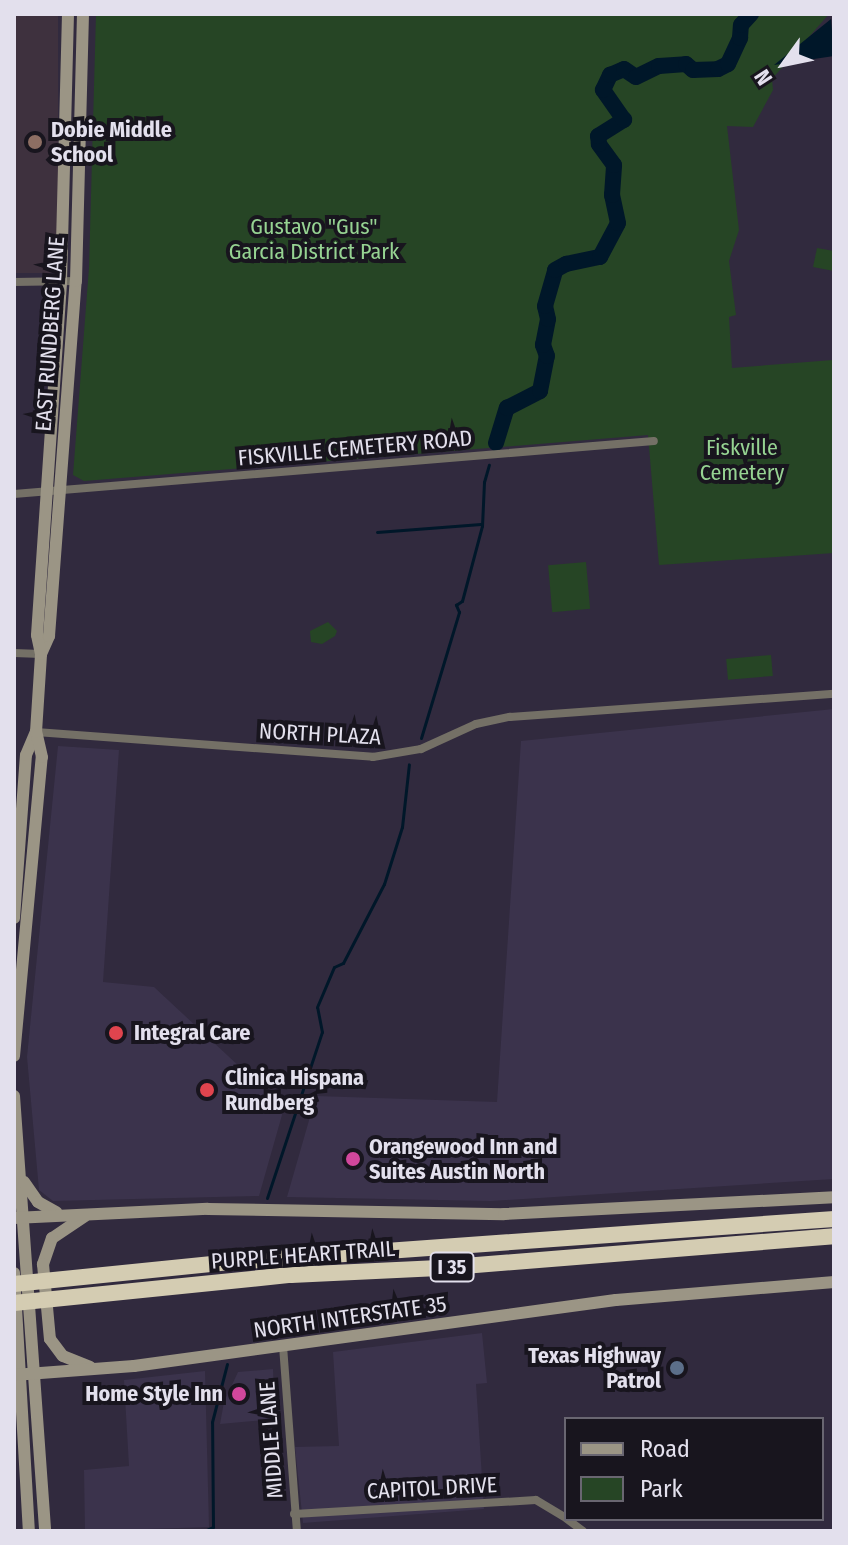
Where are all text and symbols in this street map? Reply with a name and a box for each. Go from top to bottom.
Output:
north arrow [744,24,824,104]
text: N [749,64,778,90]
place label: Dobie Middle School [51,116,172,168]
marker: Dobie Middle School [26,133,44,151]
park label: Gustavo "Gus" Garcia District Park [229,213,399,264]
street label: EAST RUNDBERG LANE [30,236,70,432]
street label: FISKVILLE CEMETERY ROAD [237,425,473,471]
park label: Fiskville Cemetery [700,434,784,486]
street label: NORTH PLAZA [258,718,382,750]
place label: Integral Care [134,1020,250,1046]
marker: Integral Care [105,1022,127,1044]
place label: Clinica Hispana Rundberg [225,1064,364,1116]
marker: Clinica Hispana Rundberg [196,1079,218,1101]
place label: Orangewood Inn and Suites Austin North [369,1133,558,1184]
marker: Orangewood Inn and Suites Austin North [344,1150,362,1168]
street label: PURPLE HEART TRAIL [210,1235,396,1275]
road number: I 35 [428,1251,476,1283]
street label: NORTH INTERSTATE 35 [252,1290,448,1344]
place label: Texas Highway Patrol [528,1342,661,1394]
marker: Texas Highway Patrol [668,1359,686,1377]
place label: Home Style Inn [85,1381,223,1407]
street label: MIDDLE LANE [254,1381,288,1499]
marker: Home Style Inn [230,1385,248,1403]
legend [564,1417,824,1521]
text: Road [640,1435,690,1463]
street label: CAPITOL DRIVE [366,1471,498,1505]
text: Park [640,1475,683,1503]

